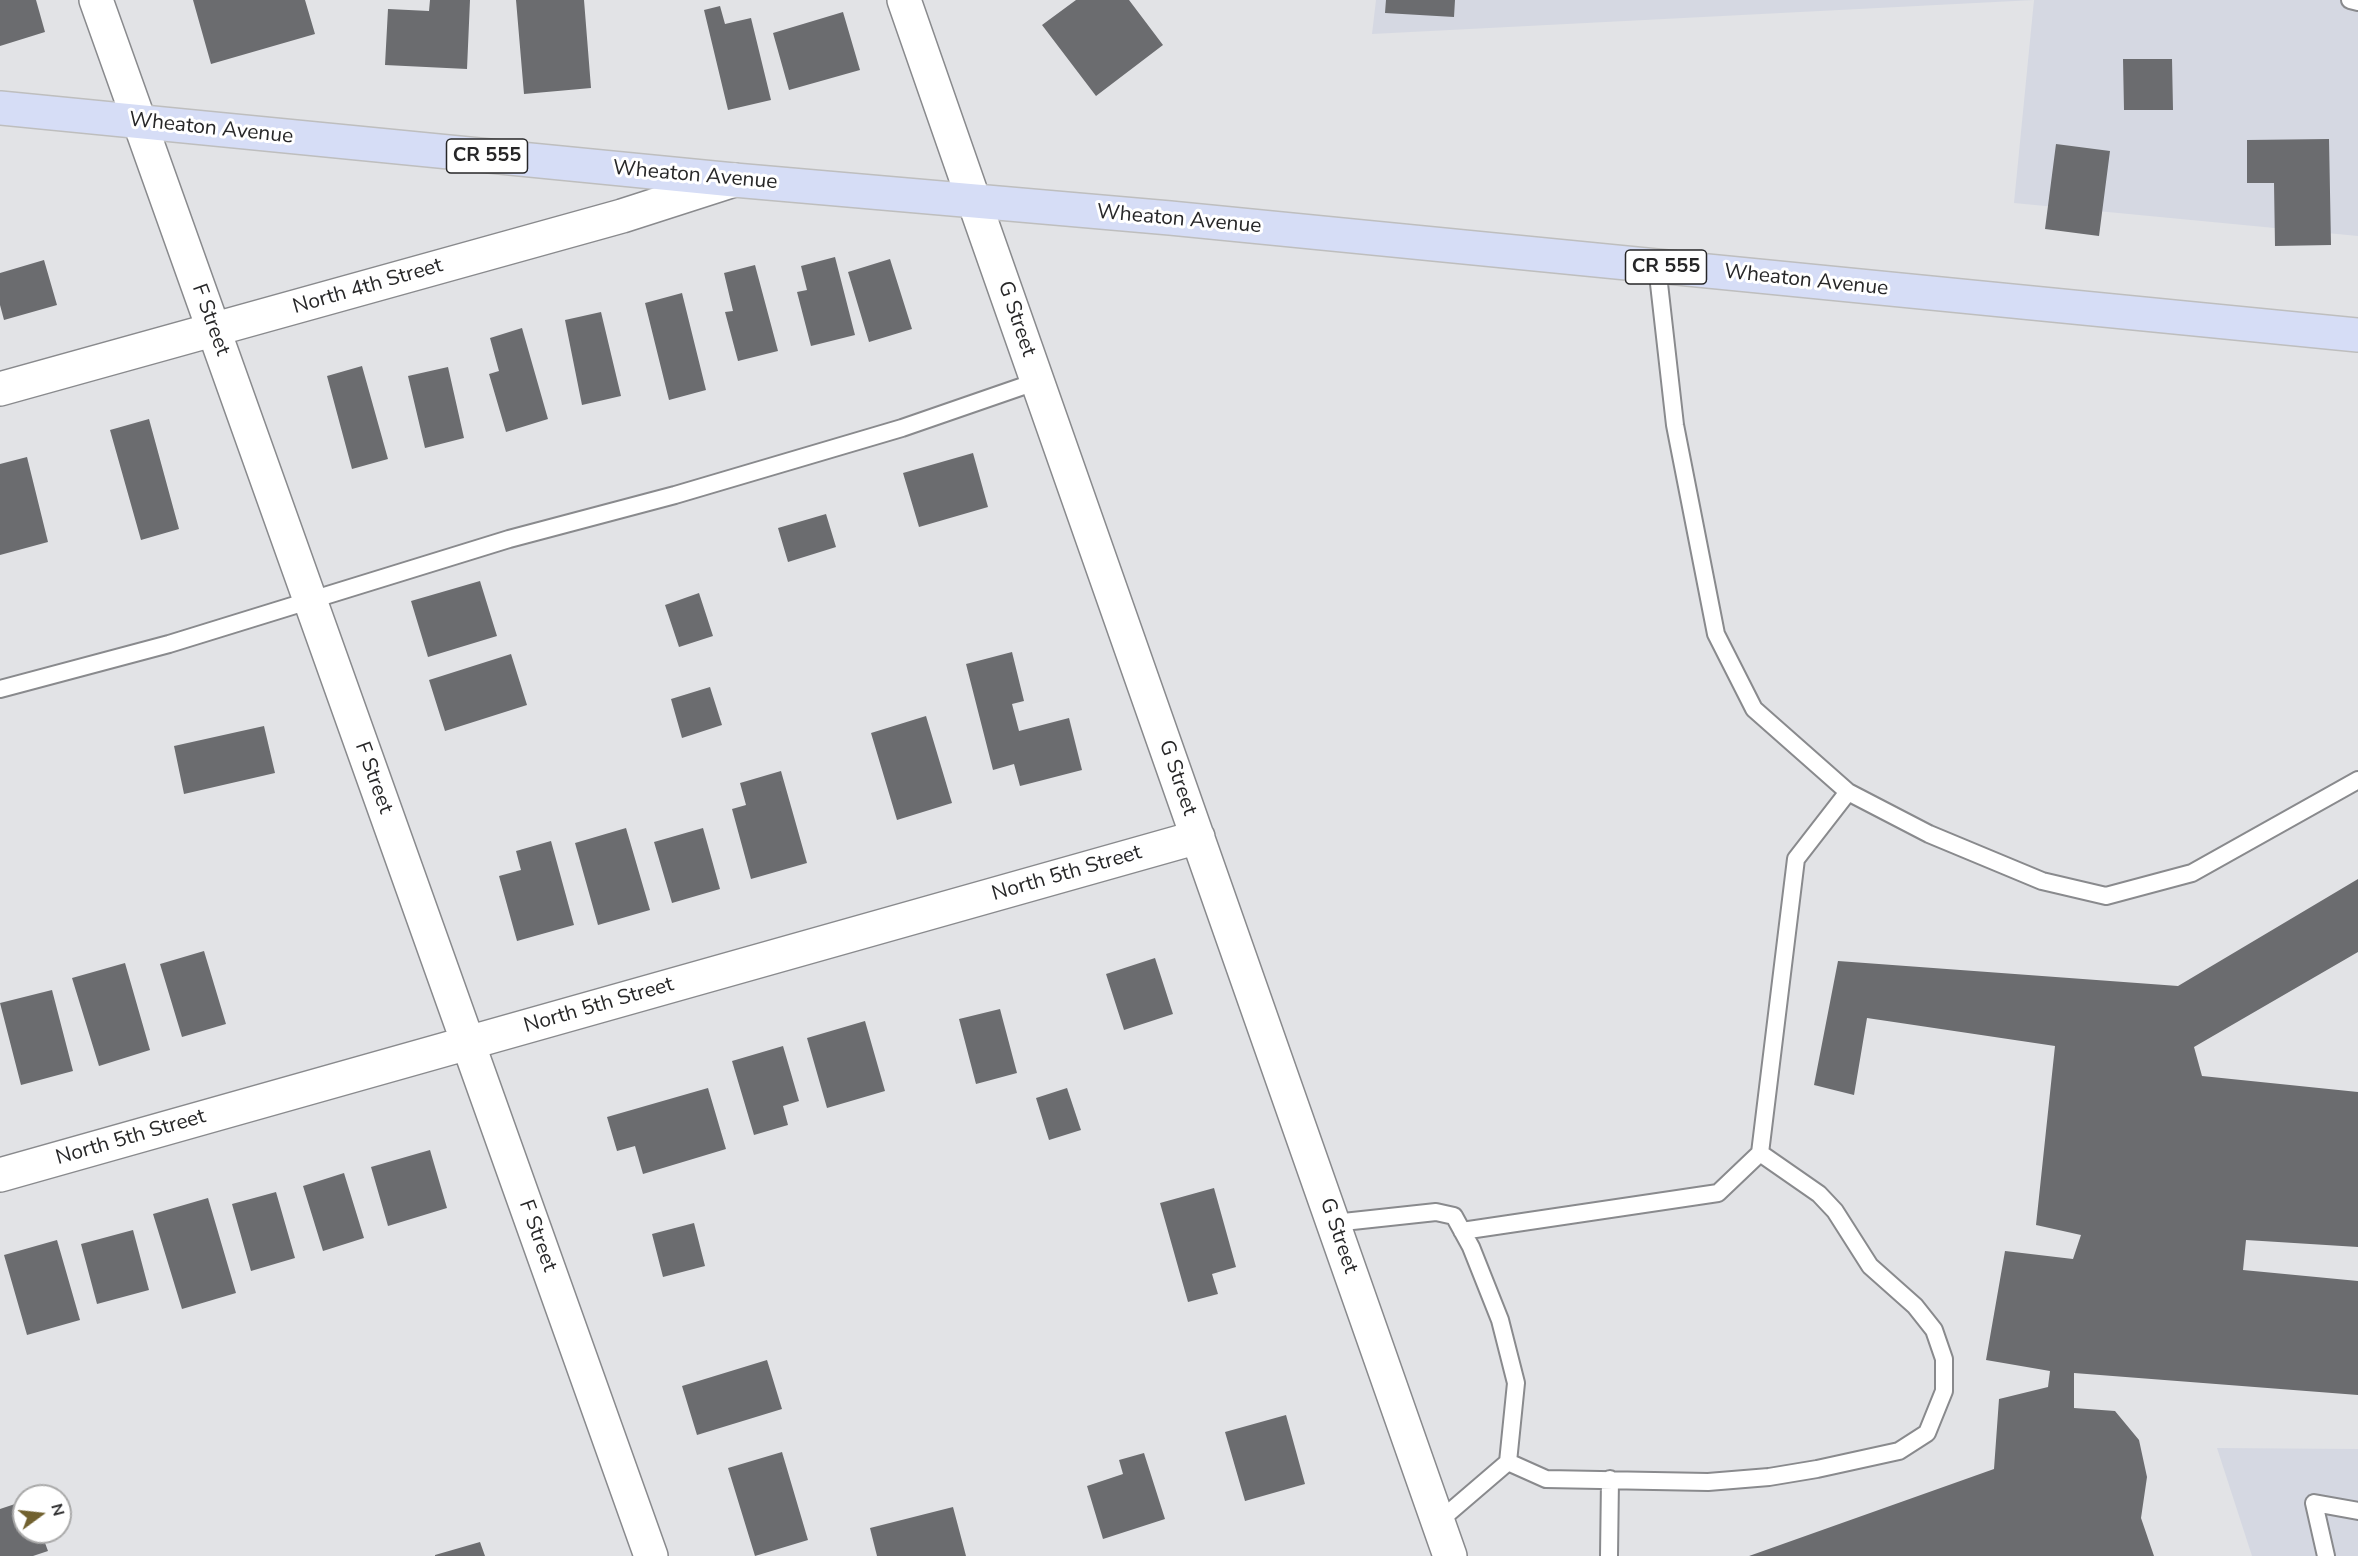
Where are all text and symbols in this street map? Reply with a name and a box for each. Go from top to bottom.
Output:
street label: Wheaton Avenue [128,108,294,150]
road number: CR 555 [446,139,528,173]
street label: Wheaton Avenue [612,156,778,196]
street label: Wheaton Avenue [1096,200,1262,240]
road number: CR 555 [1626,250,1706,284]
street label: North 4th Street [290,254,446,320]
street label: Wheaton Avenue [1723,260,1889,302]
street label: G Street [991,278,1041,360]
street label: F Street [185,281,235,359]
street label: G Street [1152,737,1202,819]
street label: F Street [348,739,398,817]
street label: North 5th Street [989,841,1145,907]
street label: North 5th Street [521,973,677,1039]
street label: North 5th Street [53,1105,209,1171]
street label: G Street [1313,1195,1363,1277]
street label: F Street [512,1197,562,1275]
north arrow [12,1484,72,1544]
text: N [45,1501,70,1518]

